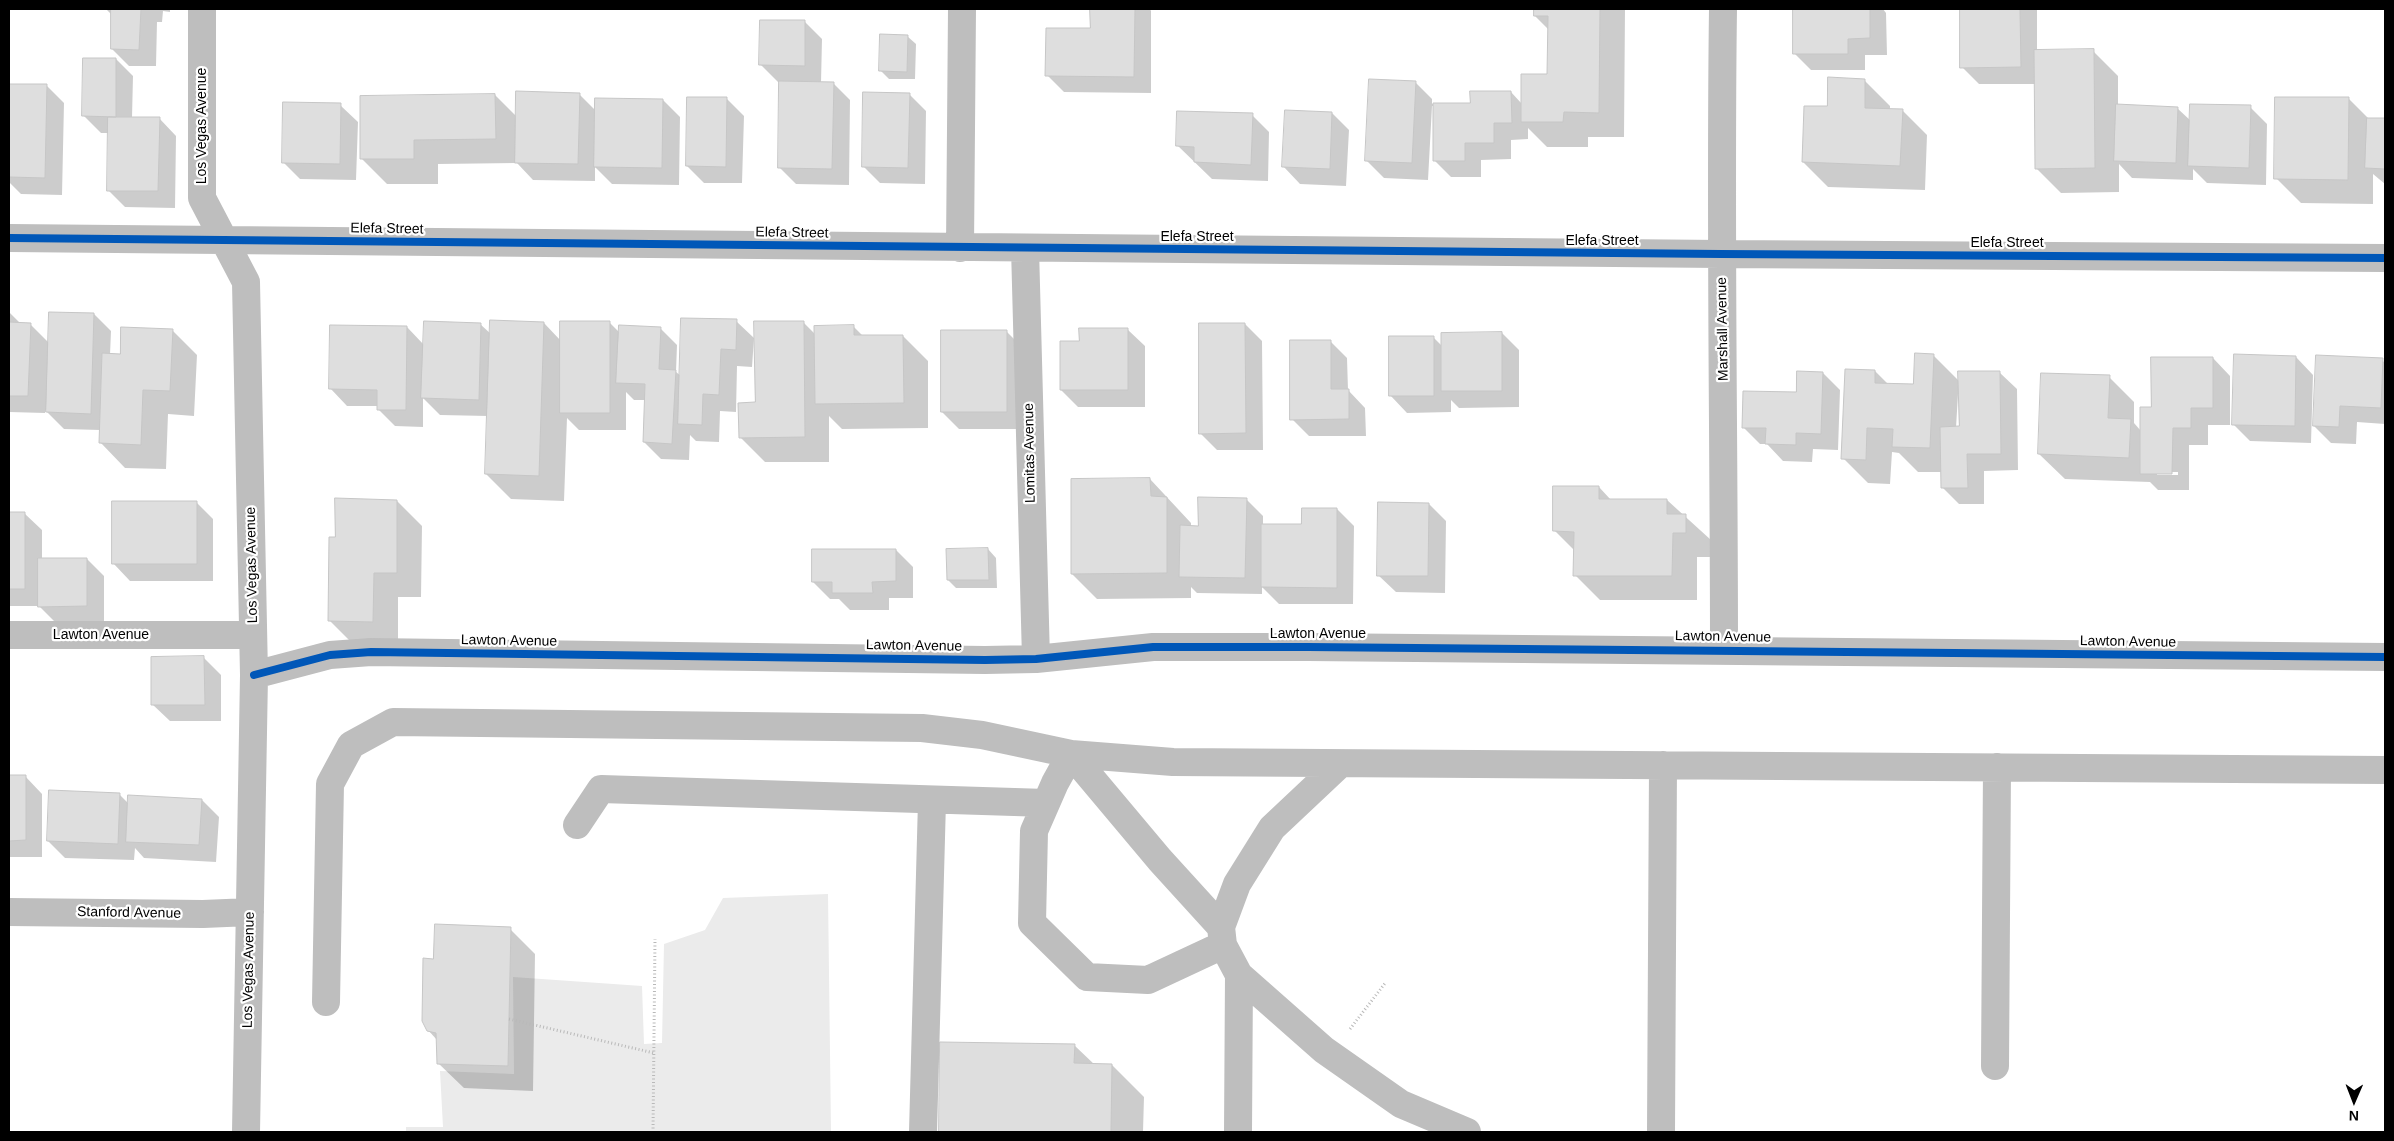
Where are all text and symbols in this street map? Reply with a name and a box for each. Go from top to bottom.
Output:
street label: Los Vegas Avenue [194,68,210,184]
street label: Elefa Street [350,220,424,238]
street label: Elefa Street [755,224,829,242]
street label: Elefa Street [1160,229,1234,245]
street label: Elefa Street [1565,233,1639,249]
street label: Elefa Street [1970,235,2044,251]
street label: Marshall Avenue [1714,277,1732,381]
street label: Lomitas Avenue [1021,403,1039,503]
street label: Los Vegas Avenue [243,507,261,623]
street label: Lawton Avenue [1270,626,1366,642]
street label: Lawton Avenue [53,627,149,643]
street label: Lawton Avenue [1675,628,1771,646]
street label: Lawton Avenue [461,632,557,650]
street label: Lawton Avenue [2080,633,2176,651]
street label: Lawton Avenue [866,637,962,655]
street label: Stanford Avenue [77,904,181,922]
street label: Los Vegas Avenue [240,912,258,1028]
north arrow [2329,1076,2379,1126]
text: N [2349,1108,2359,1124]

